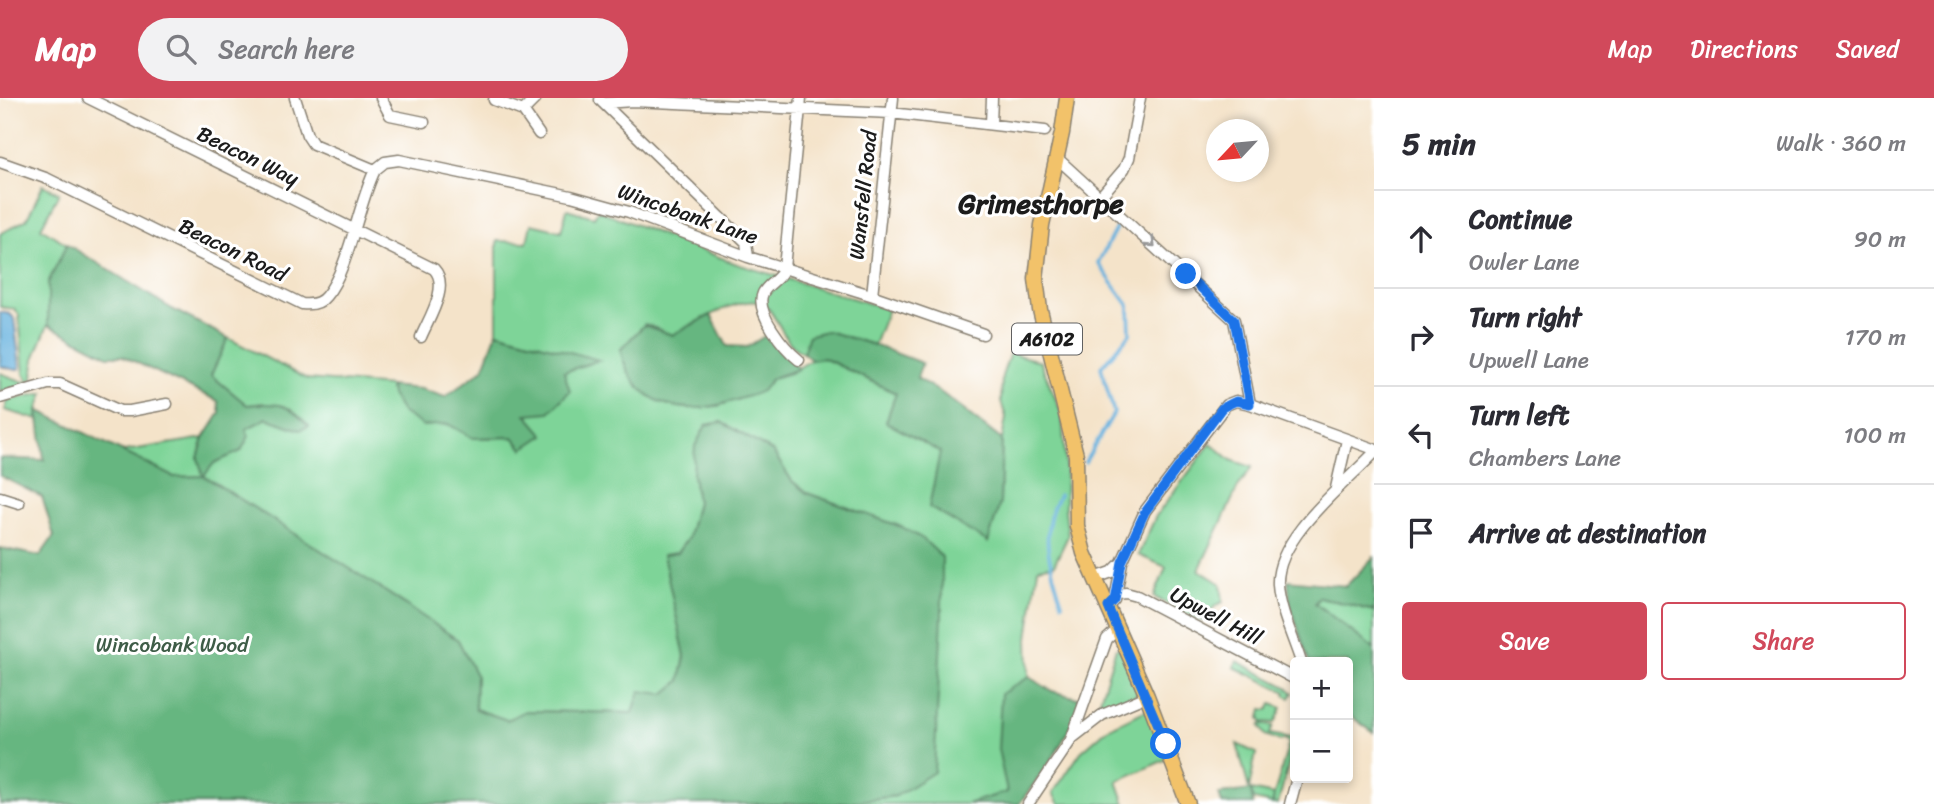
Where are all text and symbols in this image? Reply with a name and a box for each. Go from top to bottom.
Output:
search box [138,18,628,81]
text: Map [35,20,96,78]
text: Search here [218,26,355,72]
text: Map [1608,28,1652,70]
text: Directions [1690,28,1798,70]
text: Saved [1836,28,1899,70]
icon: search [162,30,200,68]
street label: Beacon Way [190,115,306,197]
text: 5 min [1402,117,1476,171]
north arrow [1206,119,1269,182]
text: Walk · 360 m [1776,123,1906,164]
street label: Wansfell Road [837,127,889,262]
street label: Wincobank Lane [613,172,764,256]
district label: Grimesthorpe [958,179,1124,228]
text: Continue [1469,196,1572,242]
street label: Beacon Road [172,207,296,294]
text: 90 m [1854,219,1906,260]
icon: ahead [1402,220,1440,258]
one-way arrow [1143,234,1156,247]
text: Owler Lane [1469,242,1579,283]
route end [1170,258,1201,289]
text: Turn right [1469,294,1582,340]
text: 170 m [1845,317,1906,358]
icon: right [1402,318,1440,356]
road number: A6102 [1012,324,1082,354]
text: Upwell Lane [1469,340,1589,381]
text: Turn left [1469,392,1569,438]
text: 100 m [1843,415,1906,456]
icon: left [1402,416,1440,454]
text: Chambers Lane [1469,438,1621,479]
text: Arrive at destination [1469,510,1706,556]
icon: arrive [1402,514,1440,552]
street label: Upwell Hill [1163,576,1270,657]
button: Save [1402,602,1647,680]
button: Share [1661,602,1906,680]
park label: Wincobank Wood [96,626,250,664]
map controls [1290,657,1353,783]
button: + [1290,657,1353,720]
button: − [1290,720,1353,783]
route start [1150,728,1181,759]

